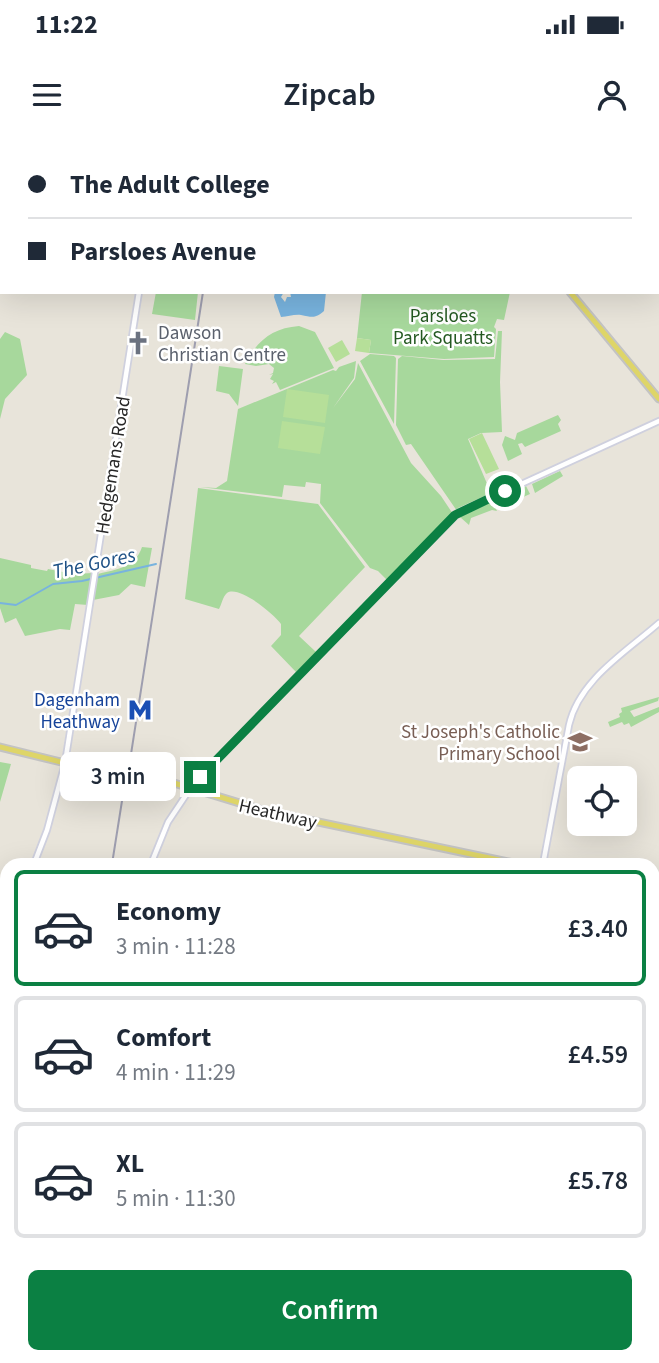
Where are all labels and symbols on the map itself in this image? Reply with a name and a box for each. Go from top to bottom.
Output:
park label: Parsloes Park Squatts [393,303,493,352]
place label: Dawson Christian Centre [158,320,286,369]
church icon: Dawson Christian Centre [124,329,152,357]
street label: Hedgemans Road [89,394,138,536]
route start [489,475,521,507]
water label: The Gores [50,540,138,586]
place label: Dagenham Heathway [34,687,120,736]
metro station icon: Dagenham Heathway [126,696,154,724]
place label: St Joseph's Catholic Primary School [401,719,560,768]
school or university icon: St Joseph's Catholic Primary School [566,728,594,756]
callout: 3 min [60,752,176,802]
route end [184,761,216,793]
street label: Heathway [236,792,320,837]

